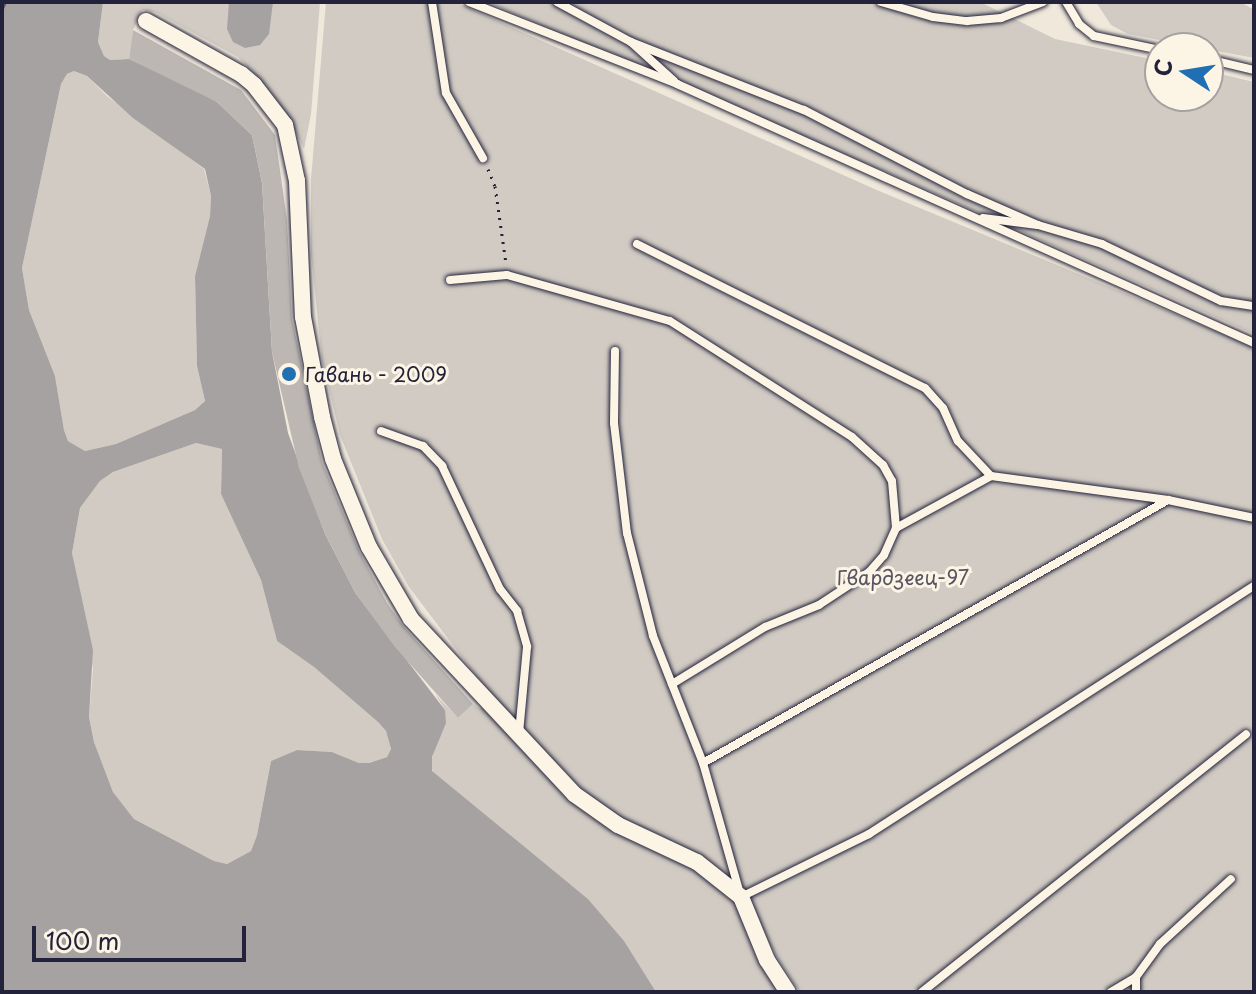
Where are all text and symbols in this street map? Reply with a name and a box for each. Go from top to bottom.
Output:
north arrow [1144,32,1224,112]
text: С [1144,56,1180,79]
place label: Гавань - 2009 [305,362,449,386]
marker: Гавань - 2009 [280,365,298,383]
park label: Гвардзеец-97 [837,565,969,589]
scale bar [36,910,250,960]
text: 100 m [46,922,119,958]

